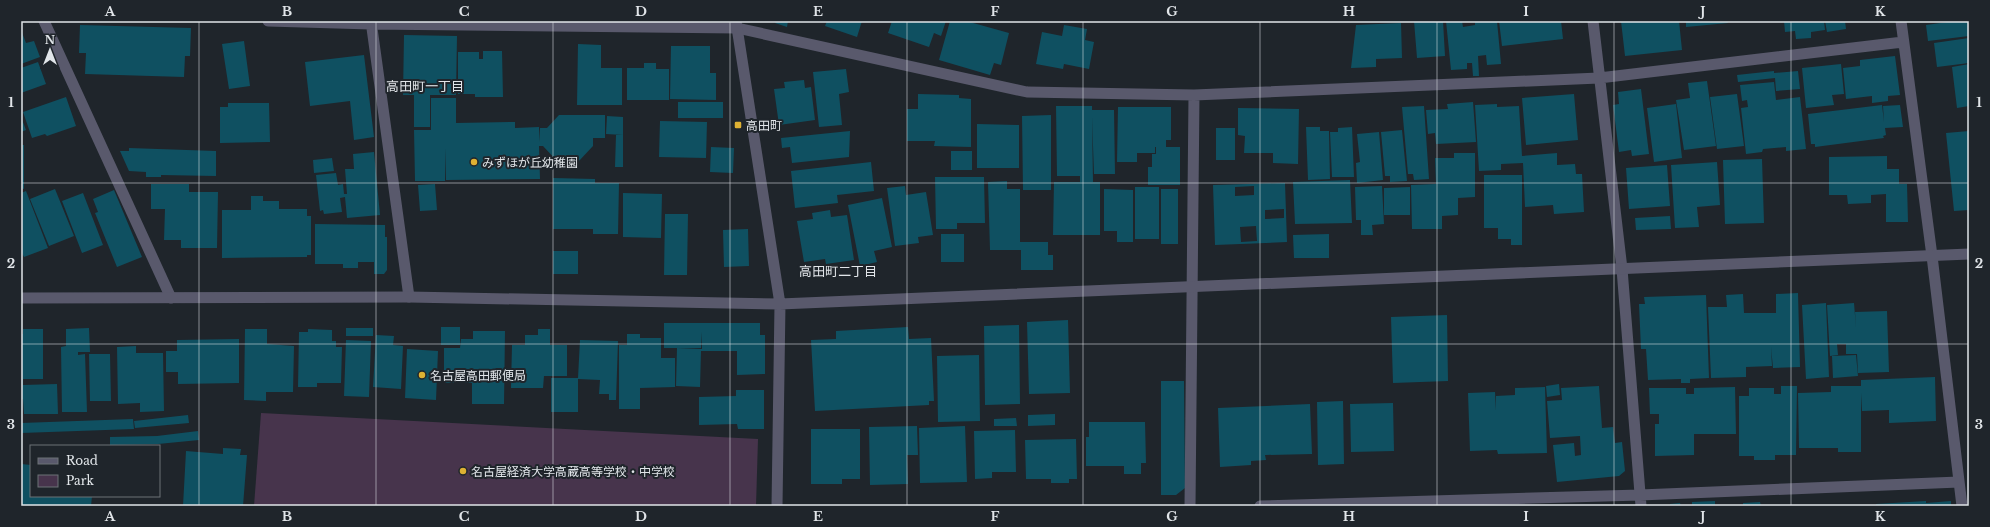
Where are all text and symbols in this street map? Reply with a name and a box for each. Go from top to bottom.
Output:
text: A [104,3,116,20]
text: B [282,3,292,20]
text: C [459,3,470,20]
text: D [635,3,647,20]
text: E [813,3,823,20]
text: F [991,3,1000,20]
text: G [1166,3,1178,20]
text: H [1343,3,1355,20]
text: I [1523,3,1529,20]
text: J [1697,3,1706,20]
text: K [1875,3,1886,20]
north arrow [30,30,70,70]
text: N [45,33,56,47]
district label: 高田町一丁目 [386,78,464,95]
text: 1 [8,94,14,111]
text: 1 [1976,94,1982,111]
place label: 高田町 [746,118,782,133]
marker: 高田町 [733,120,743,130]
place label: みずほが丘幼稚園 [482,155,578,170]
marker: みずほが丘幼稚園 [469,157,479,167]
text: 2 [7,255,15,272]
text: 2 [1975,255,1983,272]
district label: 高田町二丁目 [799,263,877,280]
place label: 名古屋高田郵便局 [430,368,526,383]
marker: 名古屋高田郵便局 [417,370,427,380]
text: 3 [7,416,15,433]
text: 3 [1975,416,1983,433]
legend [30,445,160,497]
text: Road [66,453,98,468]
place label: 名古屋経済大学高蔵高等学校・中学校 [471,464,675,479]
marker: 名古屋経済大学高蔵高等学校・中学校 [458,466,468,476]
text: Park [66,473,94,488]
text: A [104,508,116,525]
text: B [282,508,292,525]
text: C [459,508,470,525]
text: D [635,508,647,525]
text: E [813,508,823,525]
text: F [991,508,1000,525]
text: G [1166,508,1178,525]
text: H [1343,508,1355,525]
text: I [1523,508,1529,525]
text: J [1697,508,1706,525]
text: K [1875,508,1886,525]

